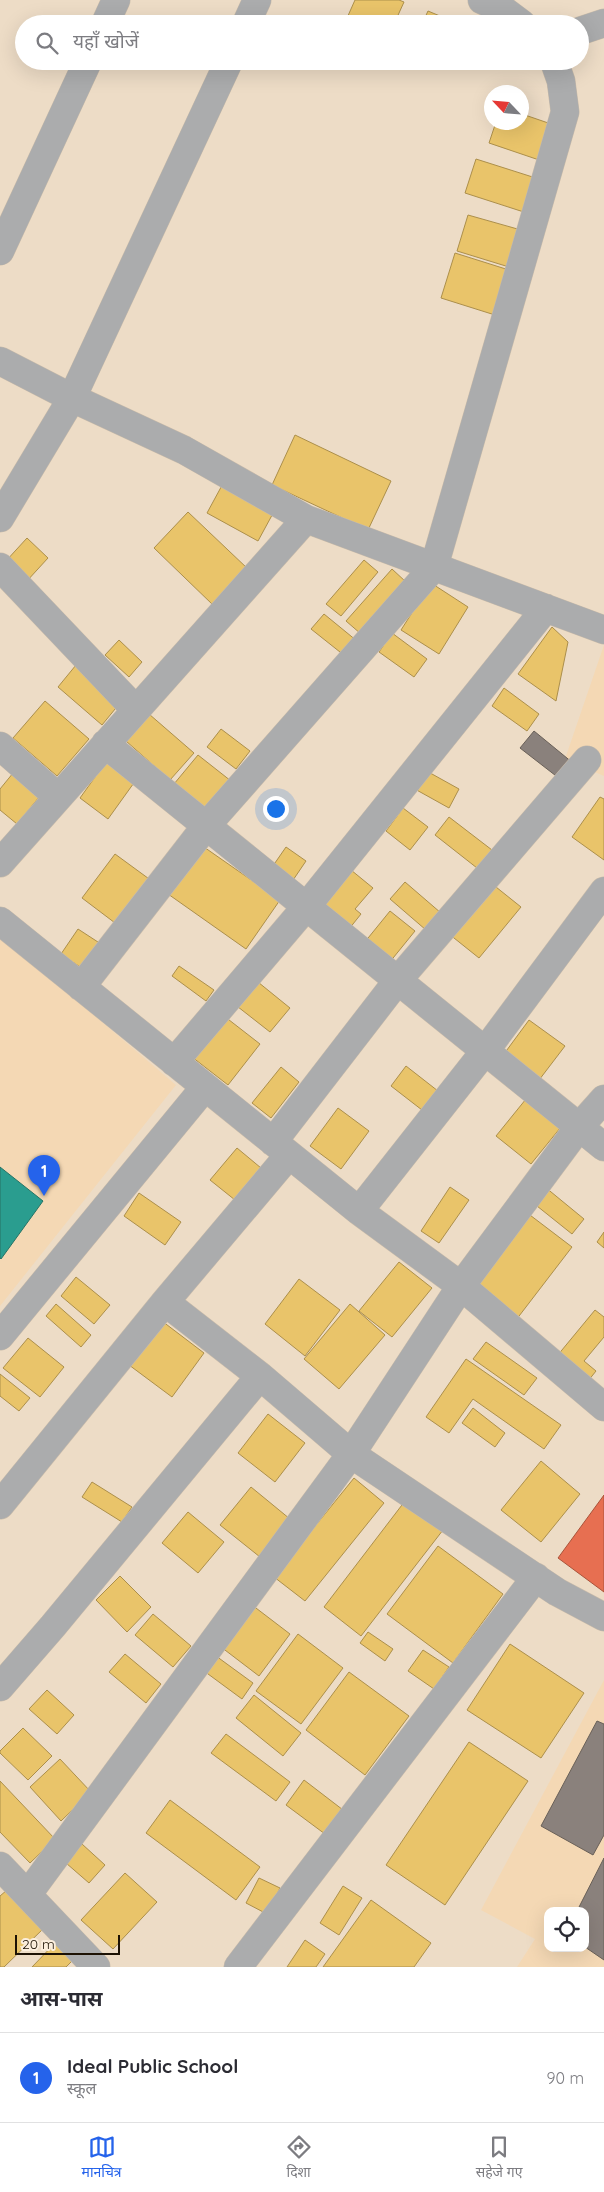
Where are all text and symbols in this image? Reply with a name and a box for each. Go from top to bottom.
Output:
search box [15,15,589,70]
icon: search [33,29,61,57]
text: यहाँ खोजें [73,29,139,53]
north arrow [484,85,529,130]
your location [263,796,289,822]
pin: 1 [28,1155,60,1196]
map controls [544,1907,589,1952]
button: locate [544,1907,589,1952]
scale bar [15,1932,120,1955]
text: 20 m [22,1935,55,1953]
text: आस-पास [20,1985,102,2011]
text: Ideal Public School [67,2054,238,2078]
text: 1 [33,2068,39,2088]
text: 90 m [547,2068,584,2088]
text: स्कूल [67,2078,96,2098]
tab: मानचित्र [82,2133,122,2183]
tab: दिशा [285,2133,313,2183]
tab: सहेजे गए [476,2133,522,2183]

